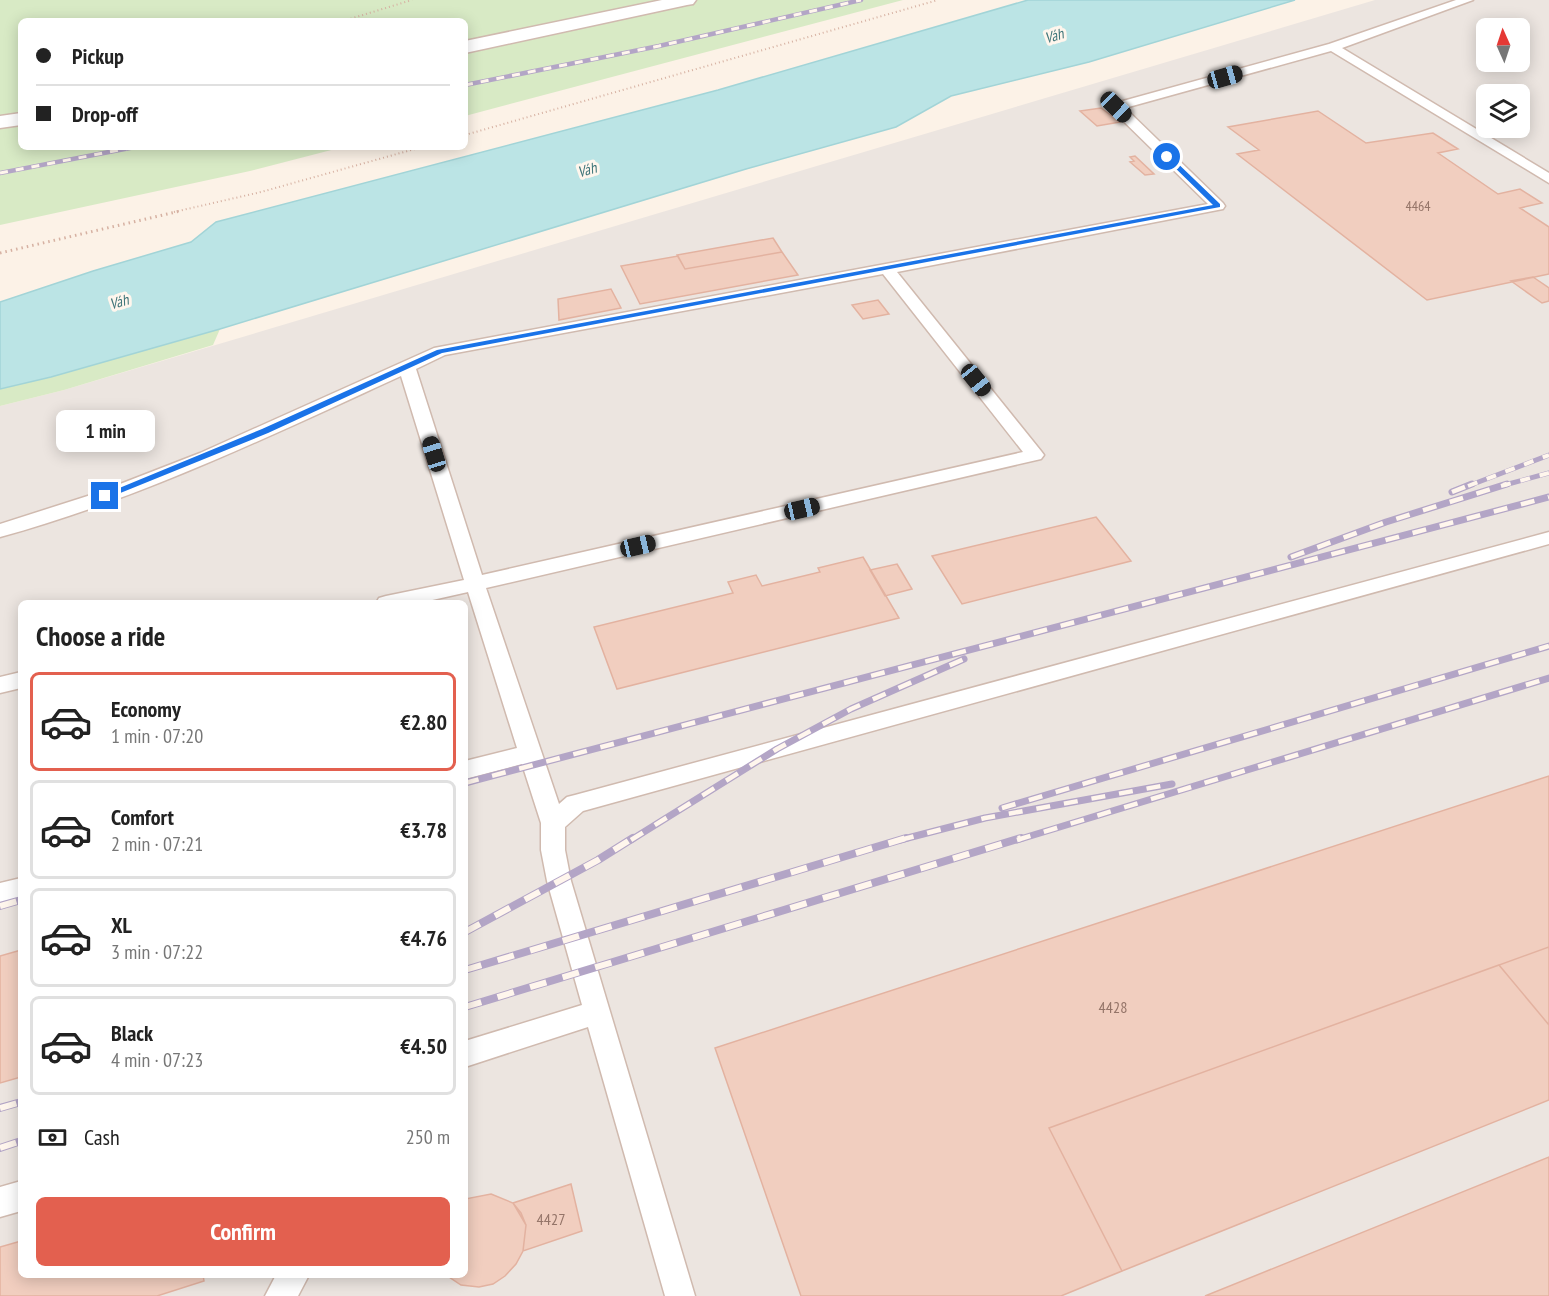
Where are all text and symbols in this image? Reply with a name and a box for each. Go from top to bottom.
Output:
north arrow [1476,18,1530,72]
map controls [1476,18,1530,138]
water label: Váh [1042,23,1067,47]
text: Pickup [72,42,124,70]
car [1205,63,1245,91]
button: layers [1476,84,1530,138]
car [1097,88,1135,126]
text: Drop-off [72,100,138,128]
route start [1153,143,1180,170]
water label: Váh [575,157,600,181]
house number: 4464 [1405,197,1431,215]
water label: Váh [107,289,132,313]
car [958,360,994,400]
callout: 1 min [56,409,154,451]
text: 1 min [85,418,126,444]
car [420,434,448,474]
route end [91,482,118,509]
car [782,496,822,522]
car [618,533,658,559]
text: Choose a ride [36,619,165,653]
icon: car [39,695,93,749]
text: Economy [111,695,181,723]
text: €2.80 [400,708,447,736]
text: 1 min · 07:20 [111,723,203,749]
icon: car [39,803,93,857]
text: Comfort [111,803,174,831]
text: €3.78 [400,816,447,844]
text: 2 min · 07:21 [111,831,203,857]
icon: car [39,911,93,965]
text: XL [111,911,132,939]
text: €4.76 [400,924,447,952]
text: 3 min · 07:22 [111,939,203,965]
house number: 4428 [1099,997,1127,1017]
icon: car [39,1019,93,1073]
text: Black [111,1019,153,1047]
text: €4.50 [400,1032,447,1060]
text: 4 min · 07:23 [111,1047,203,1073]
icon: cash [36,1121,69,1154]
text: Cash [84,1123,120,1151]
text: 250 m [406,1124,450,1150]
button: Confirm [36,1197,450,1266]
house number: 4427 [537,1209,565,1229]

